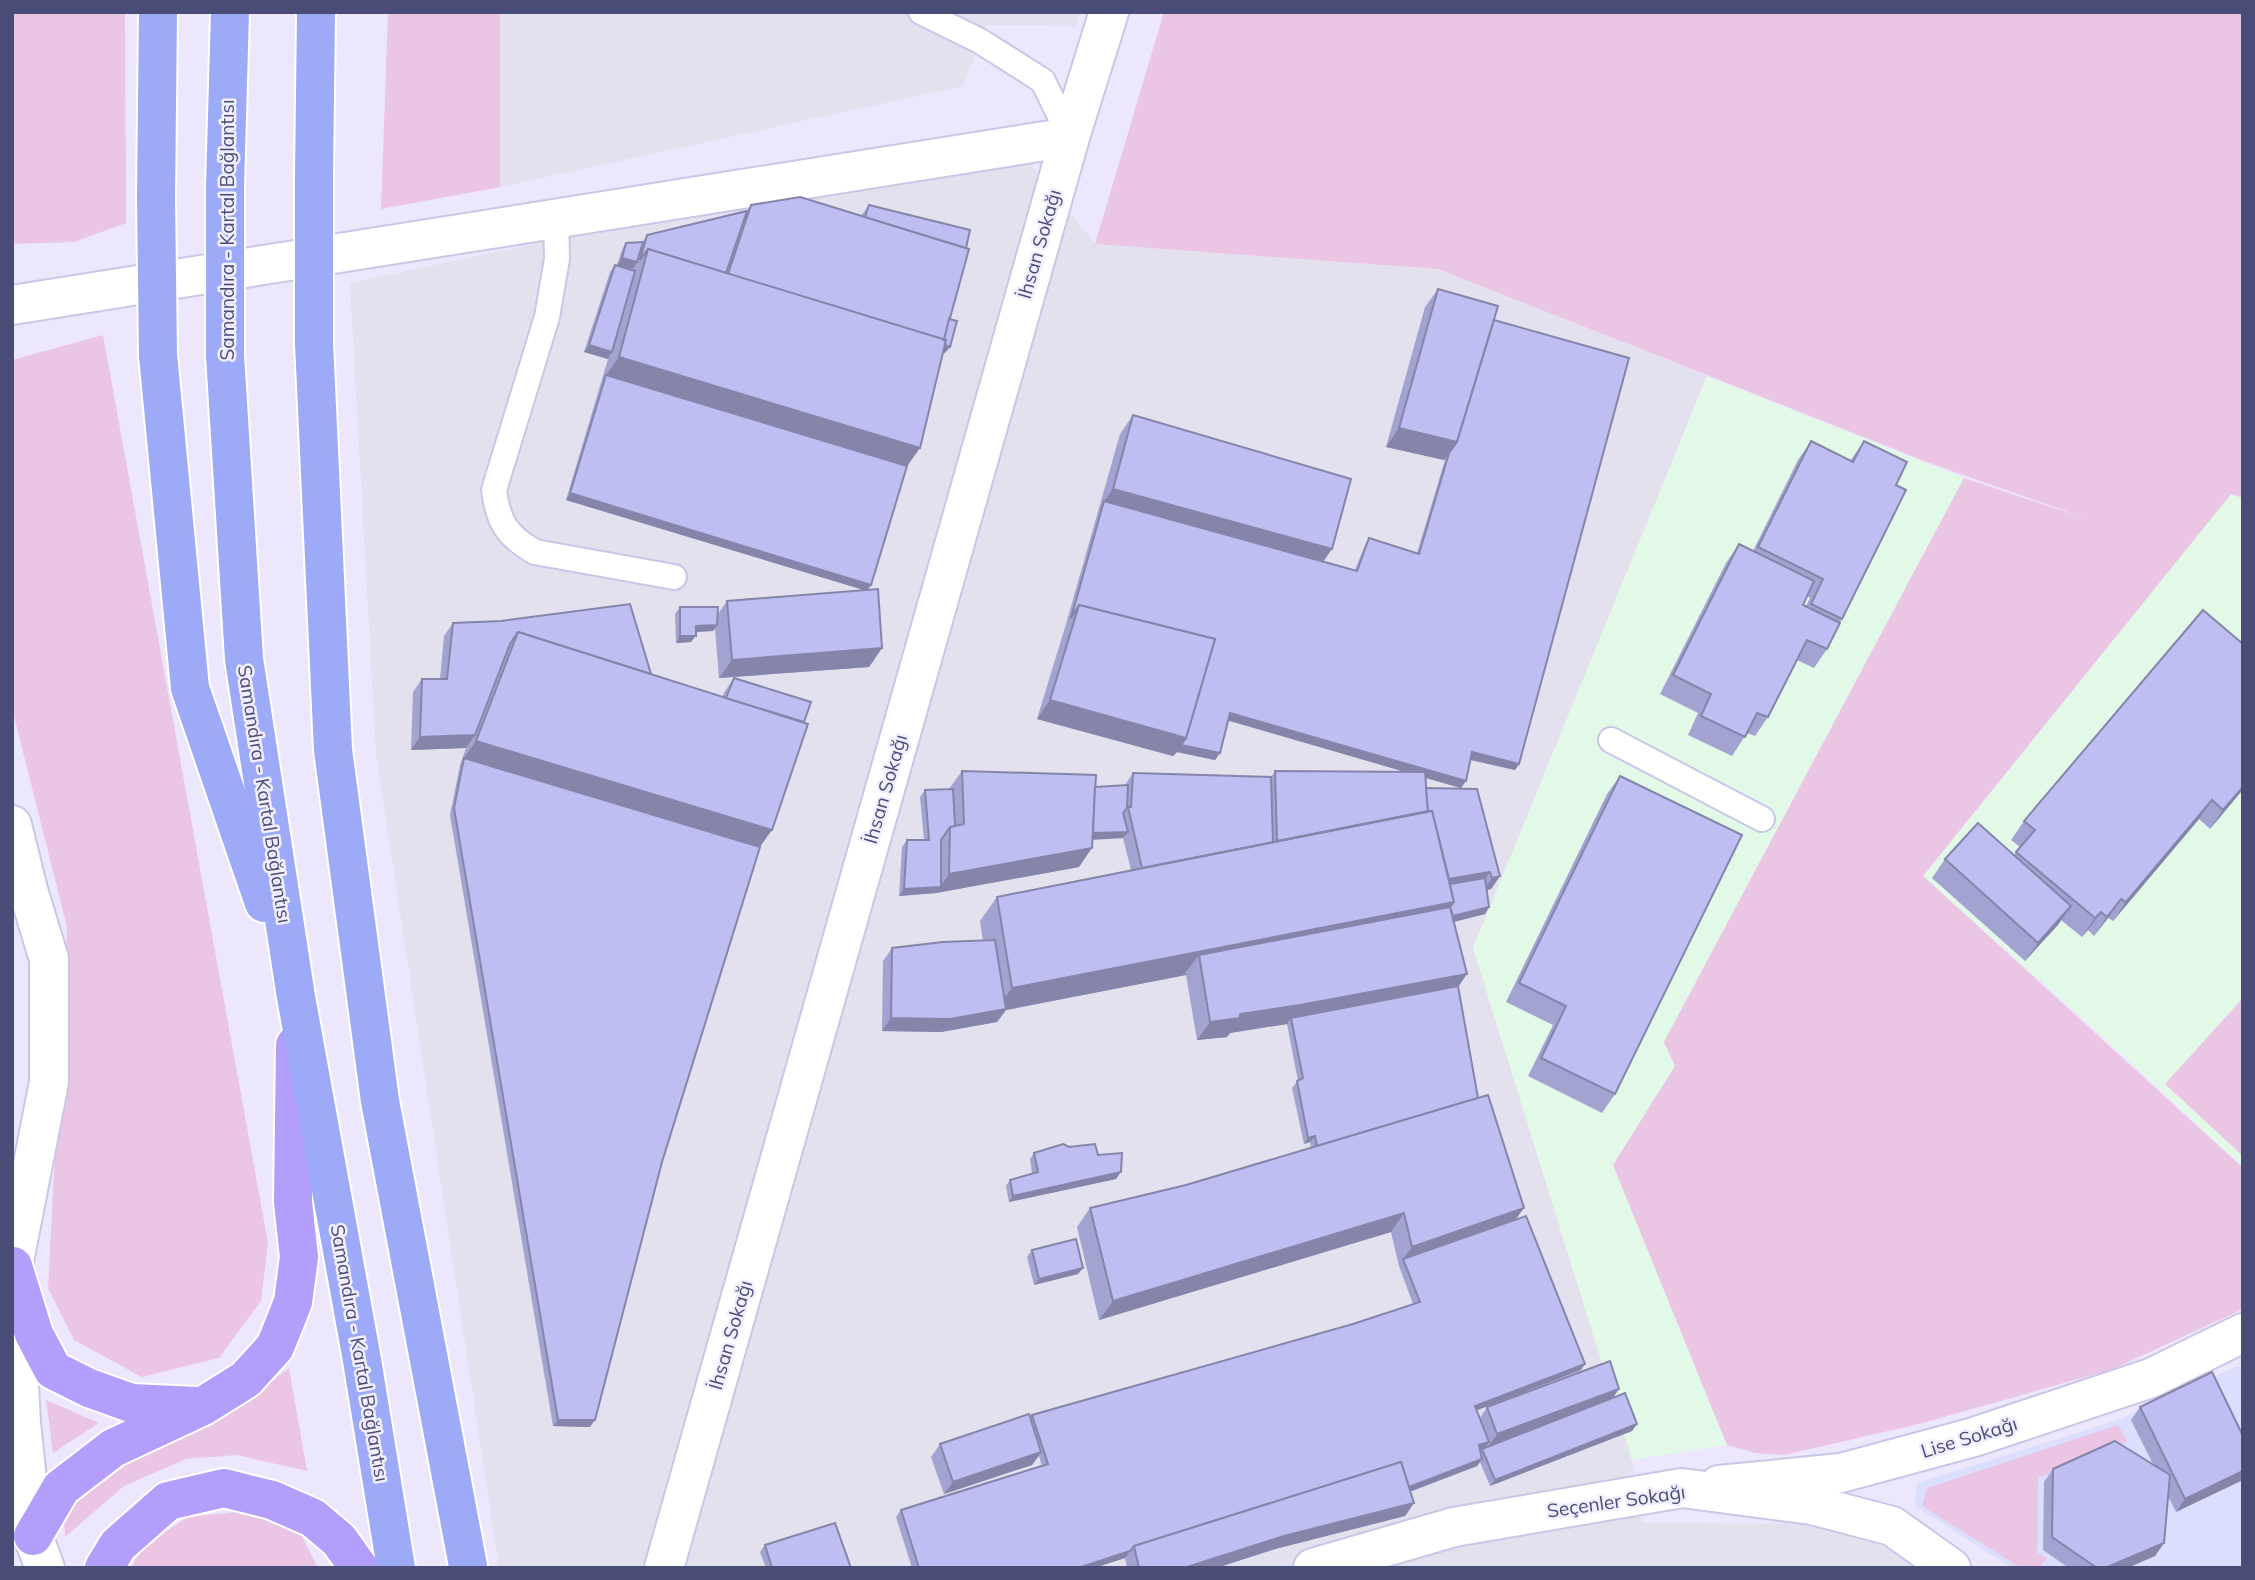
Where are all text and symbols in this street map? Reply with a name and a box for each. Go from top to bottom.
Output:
street label: Samandıra - Kartal Bağlantısı [215,100,239,360]
street label: İhsan Sokağı [1012,187,1066,301]
street label: Samandıra - Kartal Bağlantısı [233,663,297,925]
street label: İhsan Sokağı [858,732,912,846]
street label: Samandıra - Kartal Bağlantısı [326,1222,394,1484]
street label: İhsan Sokağı [703,1278,757,1392]
street label: Lise Sokağı [1918,1411,2020,1463]
street label: Seçenler Sokağı [1545,1479,1687,1523]

